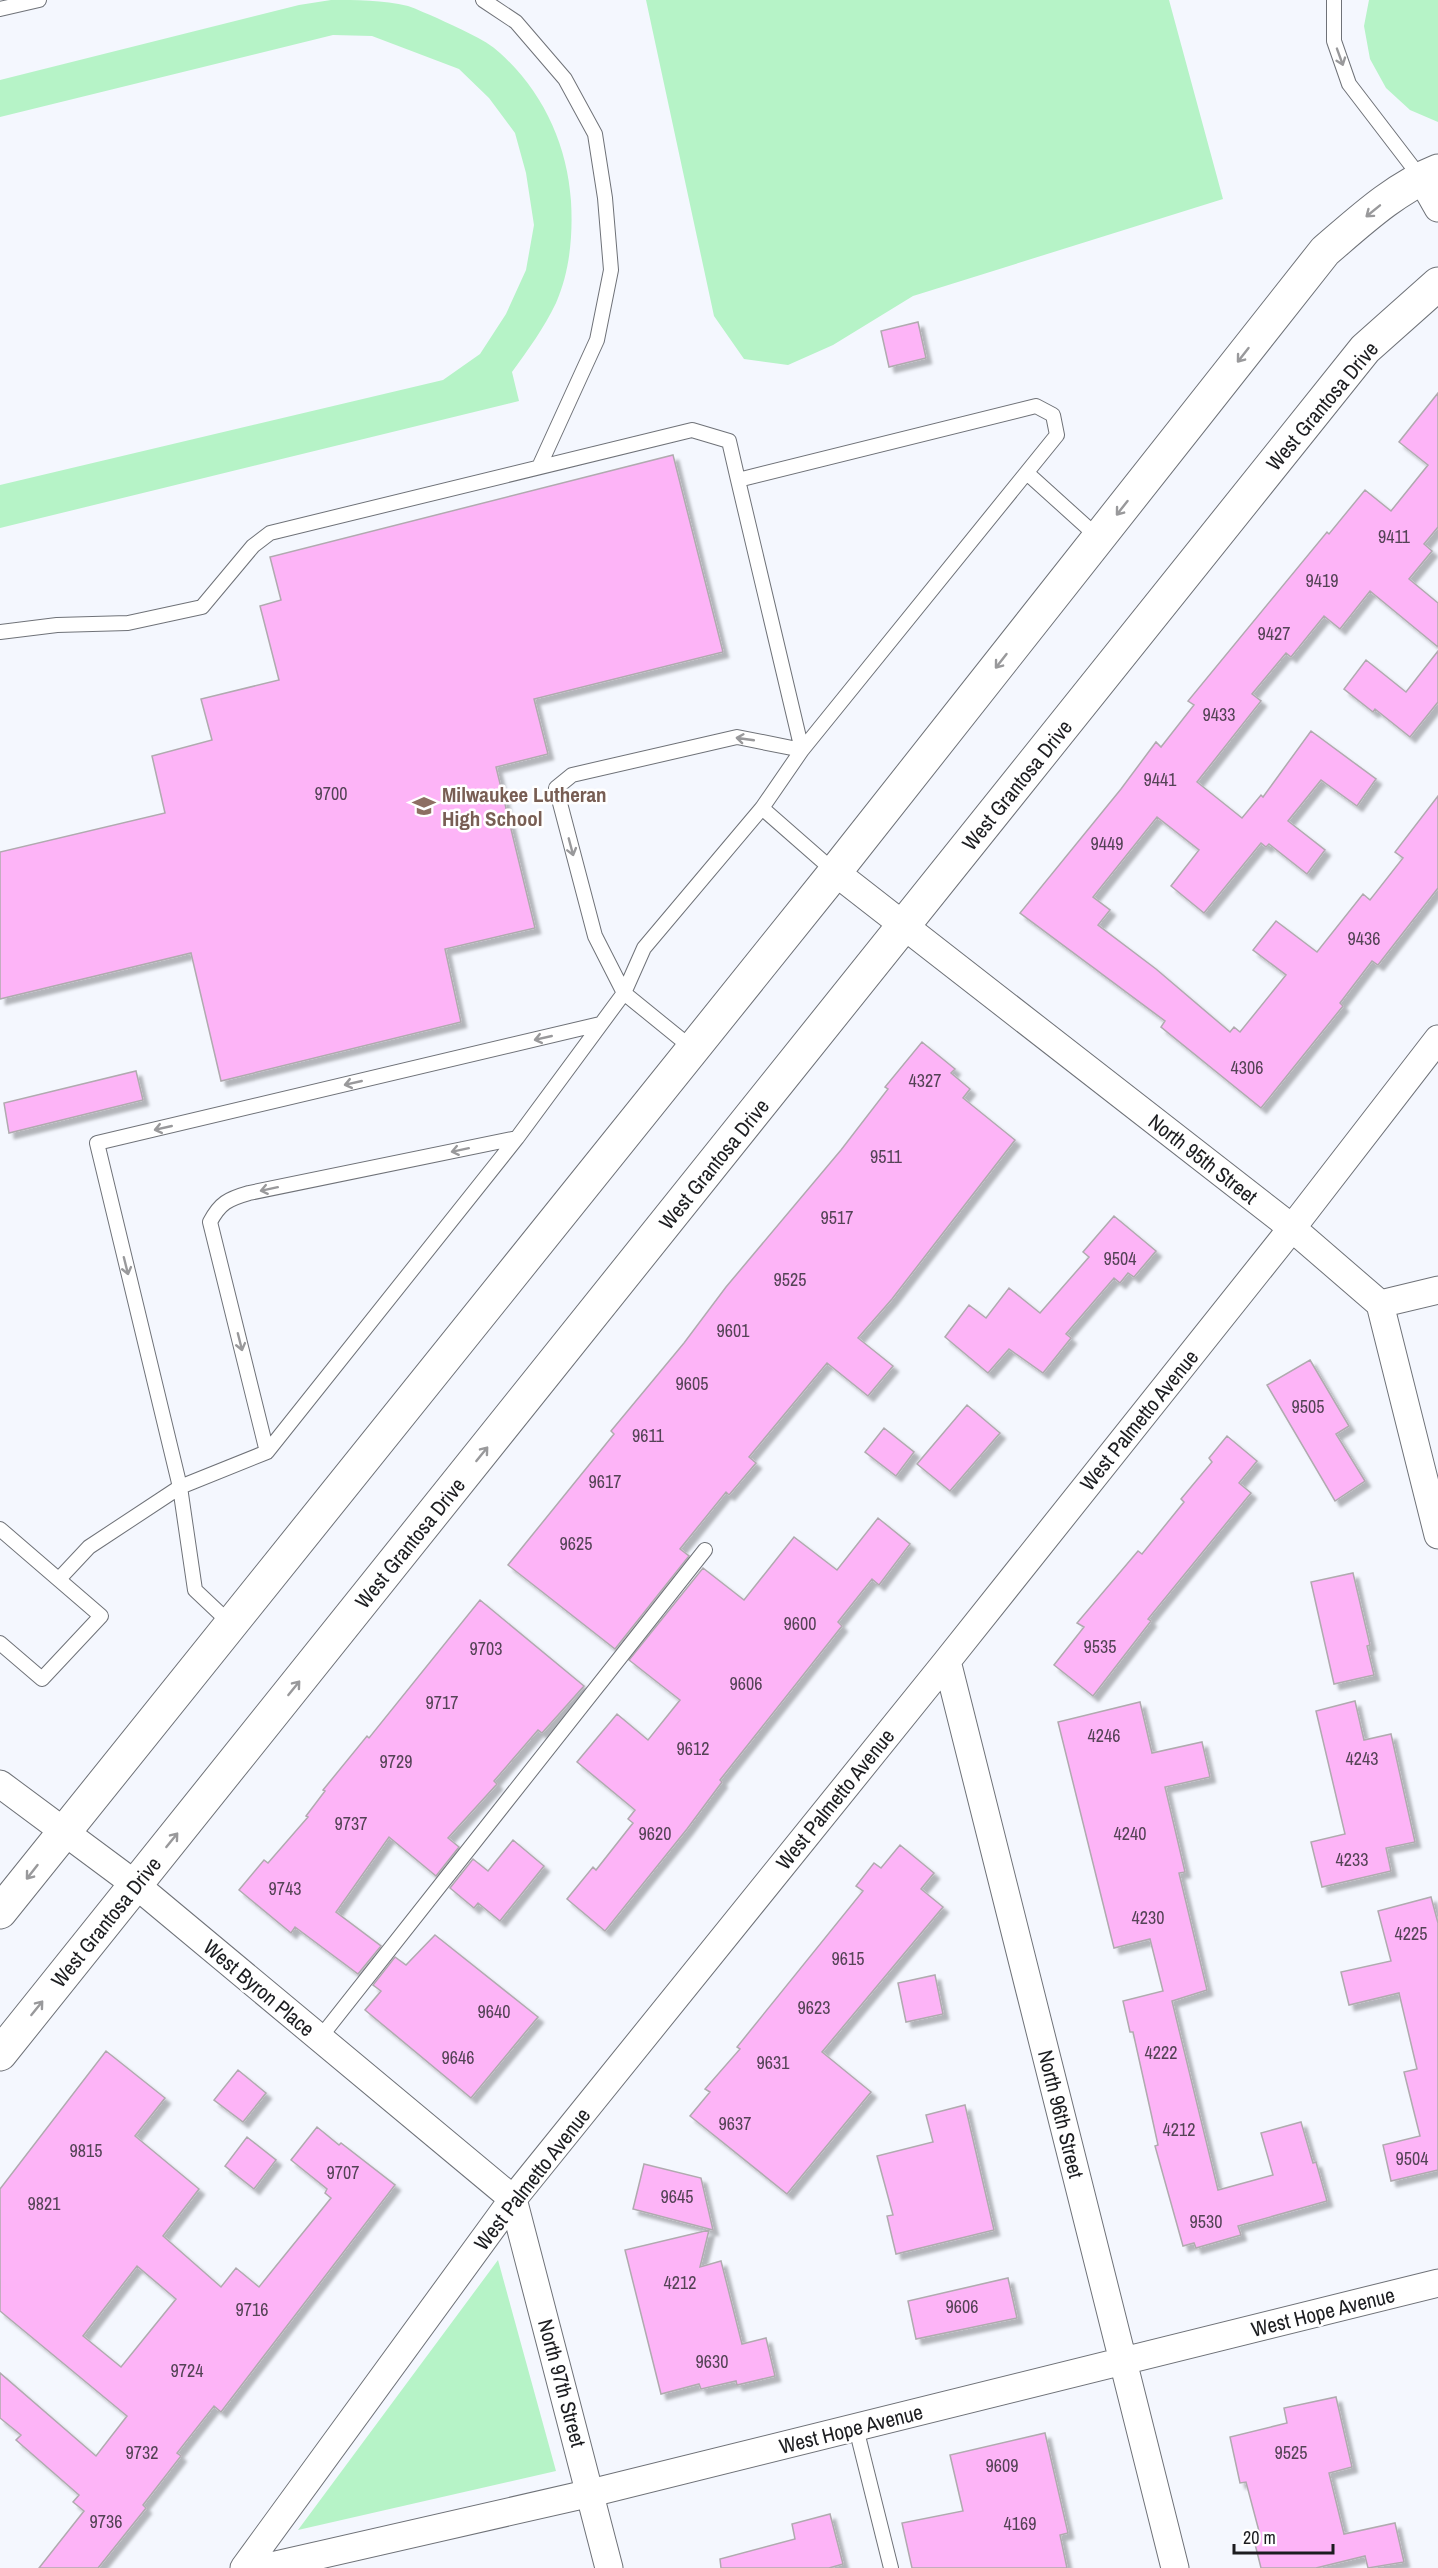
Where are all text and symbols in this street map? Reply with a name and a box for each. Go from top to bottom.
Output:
one-way arrow [1335,48,1346,66]
one-way arrow [1365,204,1381,217]
street label: West Grantosa Drive [1259,335,1385,477]
one-way arrow [1237,346,1250,362]
one-way arrow [1116,500,1129,516]
house number: 9411 [1378,524,1411,549]
house number: 9419 [1306,568,1338,593]
house number: 9427 [1258,621,1290,646]
one-way arrow [995,652,1008,668]
house number: 9433 [1203,702,1235,727]
street label: West Grantosa Drive [955,714,1079,856]
one-way arrow [735,734,755,745]
house number: 9441 [1144,767,1177,792]
place label: Milwaukee Lutheran High School [442,780,607,833]
house number: 9700 [315,781,347,806]
school or university icon: Milwaukee Lutheran High School [411,793,437,819]
house number: 9449 [1091,831,1123,856]
one-way arrow [566,837,578,856]
house number: 9436 [1348,926,1380,951]
one-way arrow [534,1032,553,1044]
house number: 4306 [1231,1055,1263,1080]
house number: 4327 [909,1068,941,1093]
one-way arrow [344,1077,363,1089]
street label: West Grantosa Drive [652,1093,776,1235]
street label: North 95th Street [1142,1107,1264,1211]
one-way arrow [154,1122,173,1134]
house number: 9511 [870,1144,903,1169]
one-way arrow [450,1145,470,1156]
one-way arrow [259,1184,279,1195]
house number: 9517 [821,1205,853,1230]
house number: 9504 [1104,1246,1136,1271]
one-way arrow [121,1257,133,1276]
house number: 9525 [774,1267,806,1292]
house number: 9601 [717,1318,750,1343]
one-way arrow [234,1332,246,1351]
street label: West Palmetto Avenue [1073,1343,1205,1497]
house number: 9605 [676,1371,708,1396]
house number: 9505 [1292,1394,1324,1419]
house number: 9611 [632,1423,665,1448]
one-way arrow [475,1446,488,1462]
house number: 9617 [589,1469,621,1494]
street label: West Grantosa Drive [348,1472,472,1614]
house number: 9625 [560,1531,592,1556]
house number: 9600 [784,1611,816,1636]
house number: 9535 [1084,1634,1116,1659]
house number: 9703 [470,1636,502,1661]
house number: 9606 [730,1671,762,1696]
one-way arrow [287,1680,300,1696]
house number: 9717 [426,1690,458,1715]
street label: West Palmetto Avenue [769,1722,901,1876]
house number: 4246 [1088,1723,1120,1748]
house number: 9612 [677,1736,709,1761]
house number: 4243 [1346,1746,1378,1771]
house number: 9729 [380,1749,412,1774]
house number: 9737 [335,1811,367,1836]
house number: 9620 [639,1821,671,1846]
house number: 4240 [1114,1821,1146,1846]
one-way arrow [165,1832,178,1848]
house number: 4233 [1336,1847,1368,1872]
street label: West Grantosa Drive [44,1851,168,1993]
one-way arrow [25,1863,38,1879]
house number: 9743 [269,1876,301,1901]
house number: 4230 [1132,1905,1164,1930]
house number: 4225 [1395,1921,1427,1946]
street label: West Byron Place [197,1933,321,2043]
house number: 9615 [832,1946,864,1971]
house number: 9623 [798,1995,830,2020]
house number: 9640 [478,1999,510,2024]
one-way arrow [30,2001,43,2017]
house number: 4222 [1145,2040,1177,2065]
house number: 9646 [442,2045,474,2070]
street label: North 96th Street [1031,2047,1091,2181]
house number: 9631 [757,2050,790,2075]
street label: West Palmetto Avenue [467,2102,597,2256]
house number: 9637 [719,2111,751,2136]
house number: 4212 [1163,2117,1195,2142]
house number: 9815 [70,2138,102,2163]
house number: 9504 [1396,2146,1428,2171]
house number: 9707 [327,2160,359,2185]
house number: 9645 [661,2184,693,2209]
house number: 9821 [28,2191,61,2216]
house number: 9530 [1190,2209,1222,2234]
house number: 4212 [664,2270,696,2295]
street label: West Hope Avenue [1248,2280,1398,2344]
house number: 9606 [946,2294,978,2319]
house number: 9716 [236,2297,268,2322]
street label: North 97th Street [531,2316,593,2450]
house number: 9630 [696,2349,728,2374]
house number: 9724 [171,2358,203,2383]
street label: West Hope Avenue [776,2397,926,2461]
house number: 9732 [126,2440,158,2465]
house number: 9525 [1275,2440,1307,2465]
house number: 9609 [986,2453,1018,2478]
house number: 9736 [90,2509,122,2534]
house number: 4169 [1004,2511,1036,2536]
scale bar [1234,2517,1333,2555]
text: 20 m [1243,2525,1276,2550]

